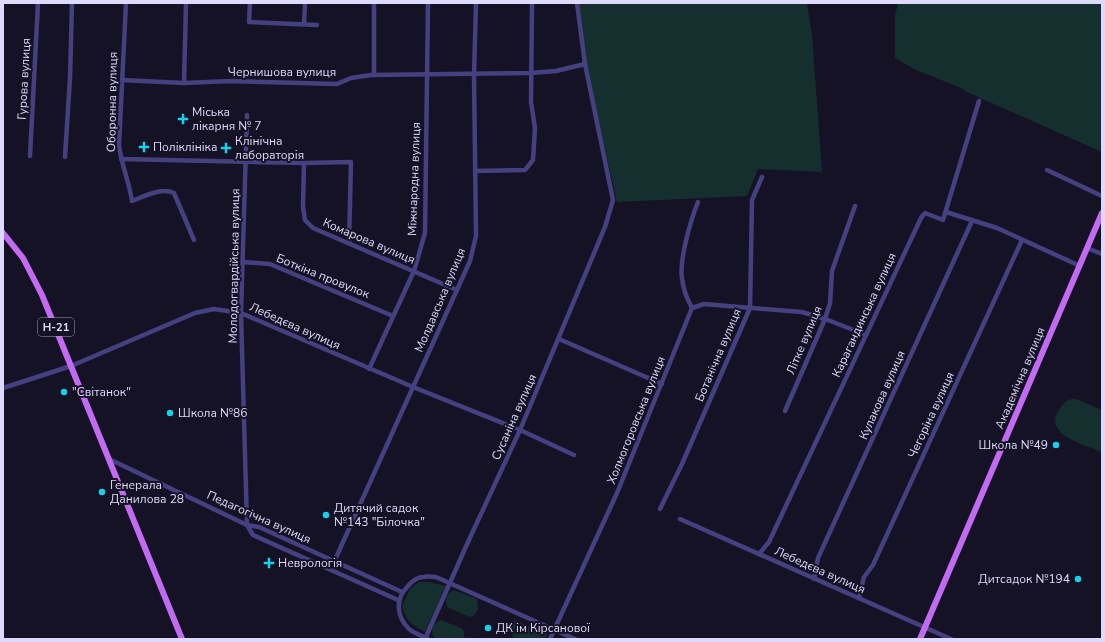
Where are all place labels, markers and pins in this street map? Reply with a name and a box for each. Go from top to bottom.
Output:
place label: Міська лікарня № 7 [192,104,262,134]
marker: Міська лікарня № 7 [177,113,189,125]
place label: Клінічна лабораторія [235,133,304,163]
place label: Поліклініка [153,139,217,155]
marker: Поліклініка [138,141,150,153]
marker: Клінічна лабораторія [220,142,232,154]
place label: "Світанок" [72,384,131,400]
marker: "Світанок" [59,387,69,397]
place label: Школа №86 [178,405,247,421]
marker: Школа №86 [165,408,175,418]
place label: Школа №49 [979,437,1048,453]
marker: Школа №49 [1051,440,1061,450]
place label: Генерала Данилова 28 [110,477,184,507]
marker: Генерала Данилова 28 [97,487,107,497]
place label: Дитячий садок №143 "Білочка" [334,500,425,530]
marker: Дитячий садок №143 "Білочка" [321,510,331,520]
place label: Неврологія [278,555,342,571]
marker: Неврологія [263,557,275,569]
place label: Дитсадок №194 [978,571,1070,587]
marker: Дитсадок №194 [1073,574,1083,584]
place label: ДК ім Кірсанової [496,620,591,636]
marker: ДК ім Кірсанової [483,623,493,633]

